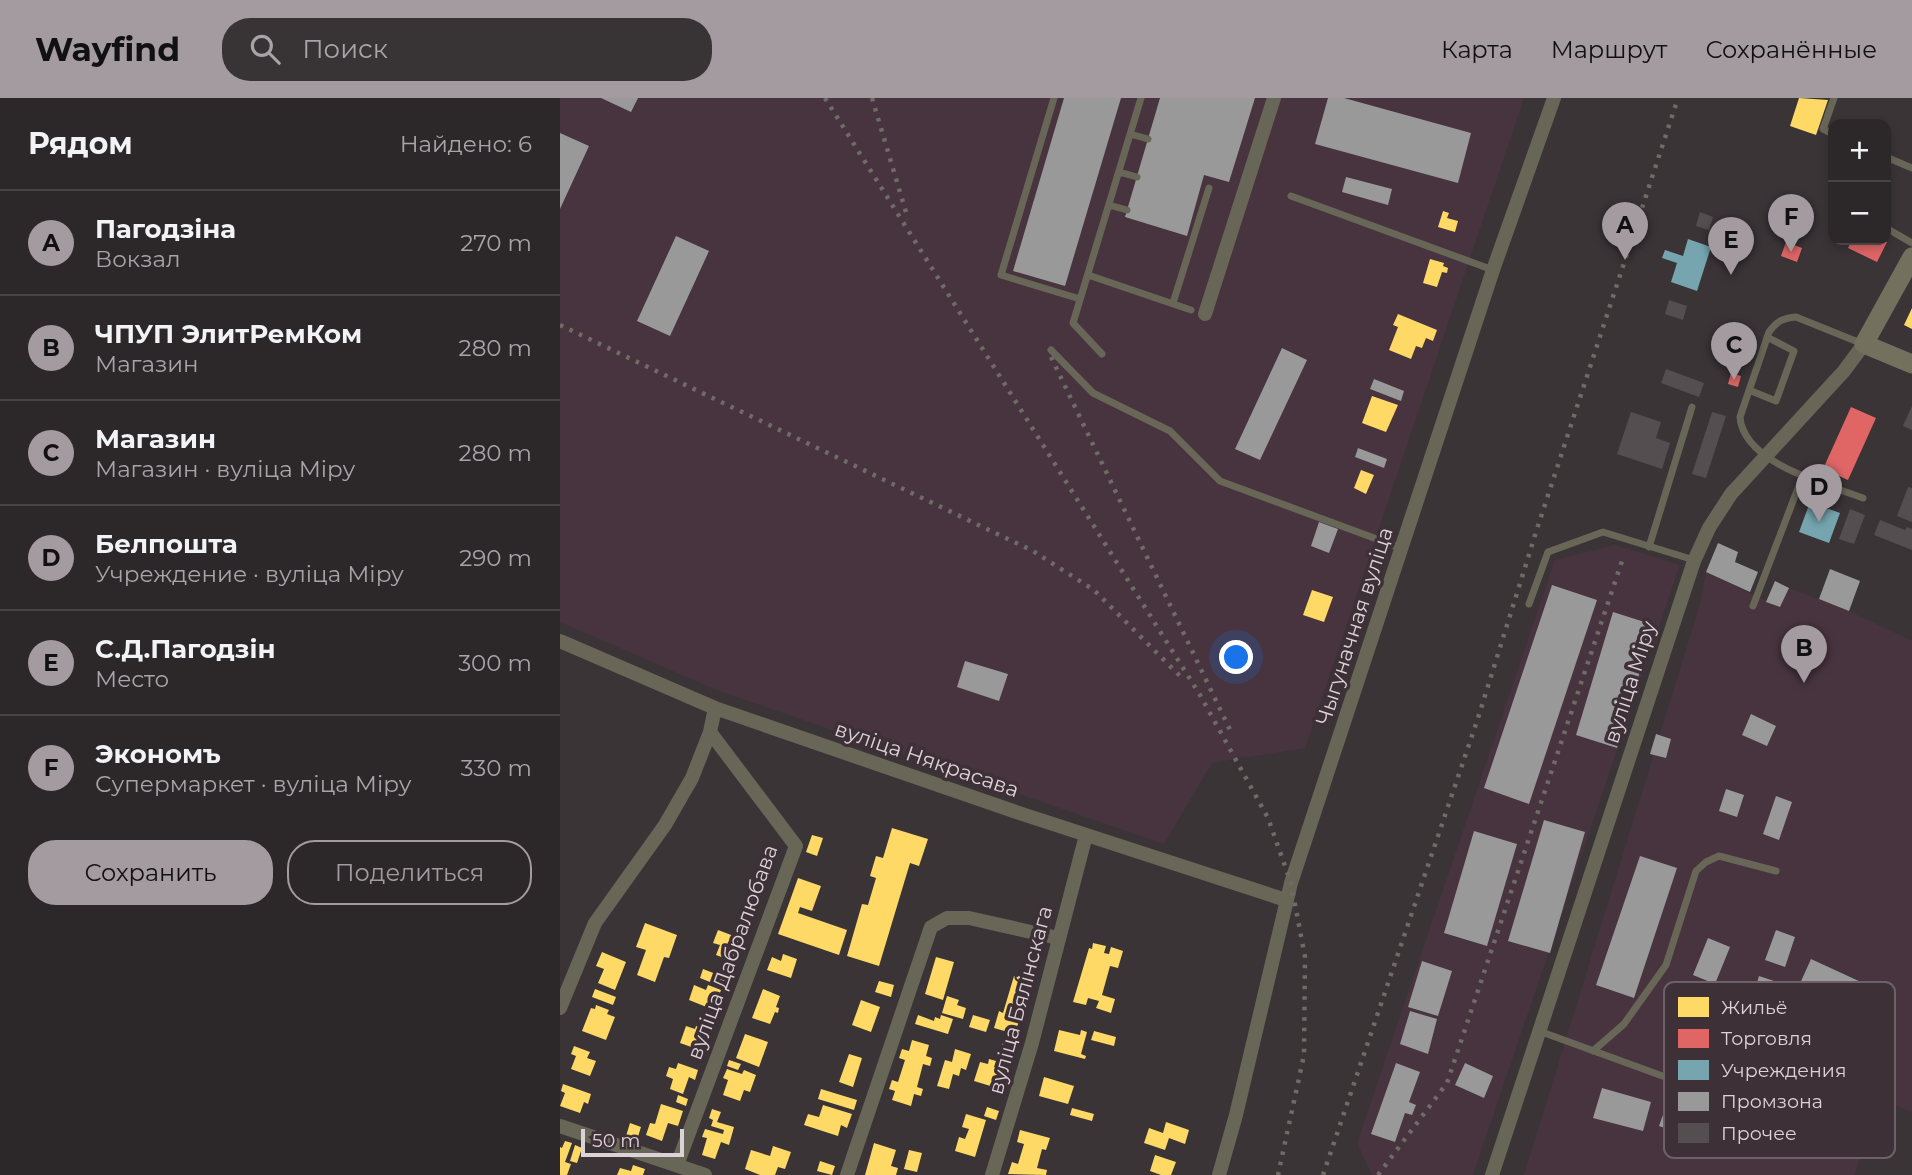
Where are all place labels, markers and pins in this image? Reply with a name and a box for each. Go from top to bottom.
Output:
pin: F [1768,194,1814,252]
pin: A [1602,202,1648,260]
pin: E [1708,217,1754,275]
pin: C [1711,322,1757,380]
pin: D [1796,464,1842,522]
pin: B [1781,625,1827,683]

